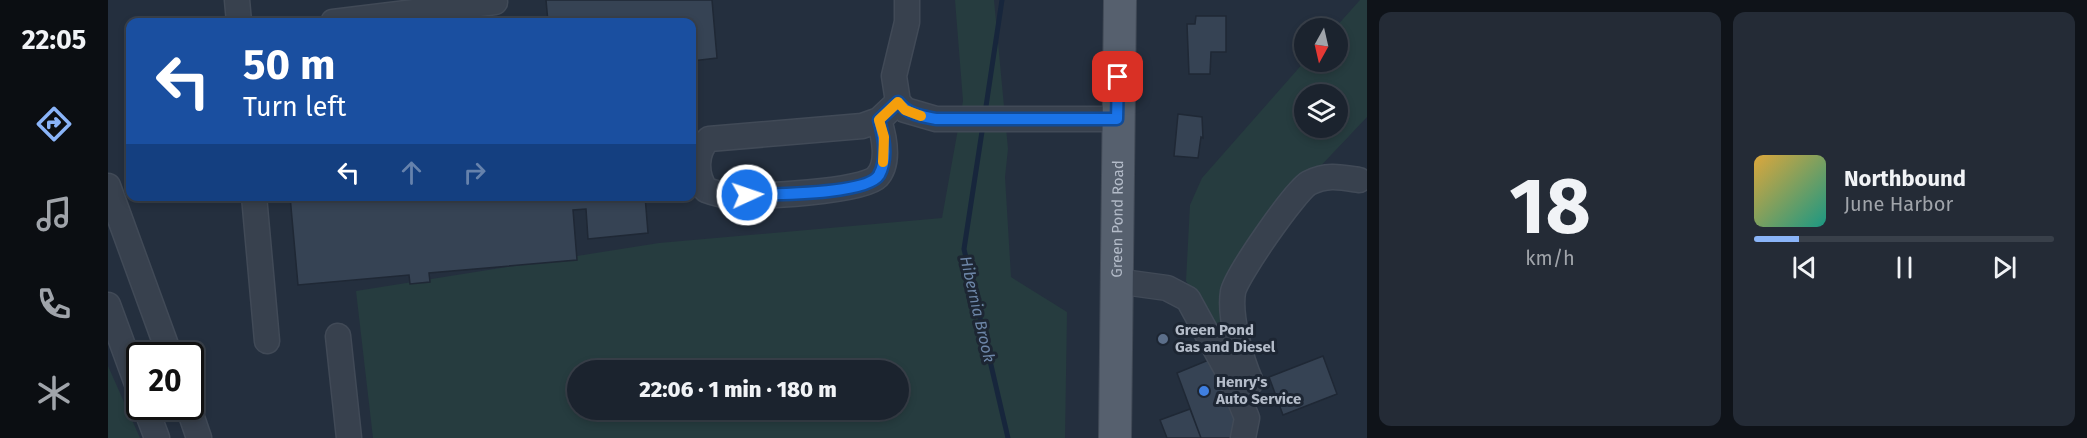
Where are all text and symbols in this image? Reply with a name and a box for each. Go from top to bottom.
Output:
north arrow [1294,18,1348,72]
map controls [1294,18,1348,138]
text: 22:05 [22,24,86,56]
text: 50 m [243,40,336,90]
icon: left [144,42,222,120]
pin [1092,51,1143,102]
icon: arrive [1101,60,1134,93]
button: layers [1294,84,1348,138]
text: Turn left [243,91,346,123]
icon: directions [33,103,75,145]
icon: left [332,156,365,189]
icon: ahead [395,156,428,189]
icon: right [458,156,491,189]
street label: Green Pond Road [1108,160,1127,278]
text: 18 [1509,160,1591,254]
position arrow [715,163,779,227]
text: Northbound [1844,165,1966,192]
text: June Harbor [1844,192,1953,216]
icon: music [33,193,75,235]
text: km/h [1525,246,1575,270]
icon: previous [1788,251,1821,284]
icon: pause [1888,251,1921,284]
icon: next [1988,251,2021,284]
water label: Hibernia Brook [956,254,999,364]
icon: phone [33,283,75,325]
place label: Green Pond Gas and Diesel [1175,321,1276,356]
marker: Green Pond Gas and Diesel [1156,332,1170,346]
speed limit sign: 20 [126,342,204,420]
icon: climate [33,372,75,414]
place label: Henry's Auto Service [1215,373,1301,408]
text: 22:06 · 1 min · 180 m [639,376,837,403]
marker: Henry's Auto Service [1197,384,1211,398]

